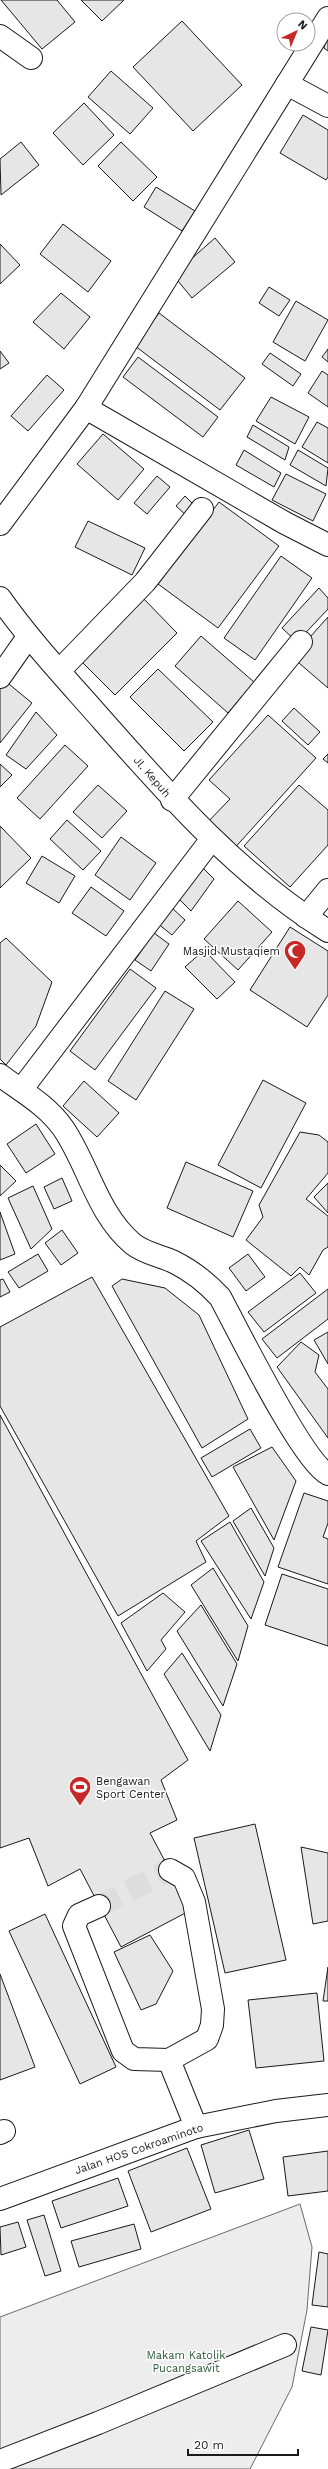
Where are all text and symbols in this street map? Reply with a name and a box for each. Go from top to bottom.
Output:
north arrow [276,12,316,52]
text: N [295,18,310,33]
street label: Jl. Kepuh [131,754,173,800]
mosque icon: Masjid Mustaqiem [282,938,308,971]
place label: Masjid Mustaqiem [183,945,280,958]
sports icon: Bengawan Sport Center [67,1774,93,1807]
place label: Bengawan Sport Center [96,1775,166,1801]
street label: Jalan HOS Cokroaminoto [73,2121,205,2177]
park label: Makam Katolik Pucangsawit [147,2349,225,2375]
scale bar [188,2431,298,2457]
text: 20 m [194,2438,224,2452]

